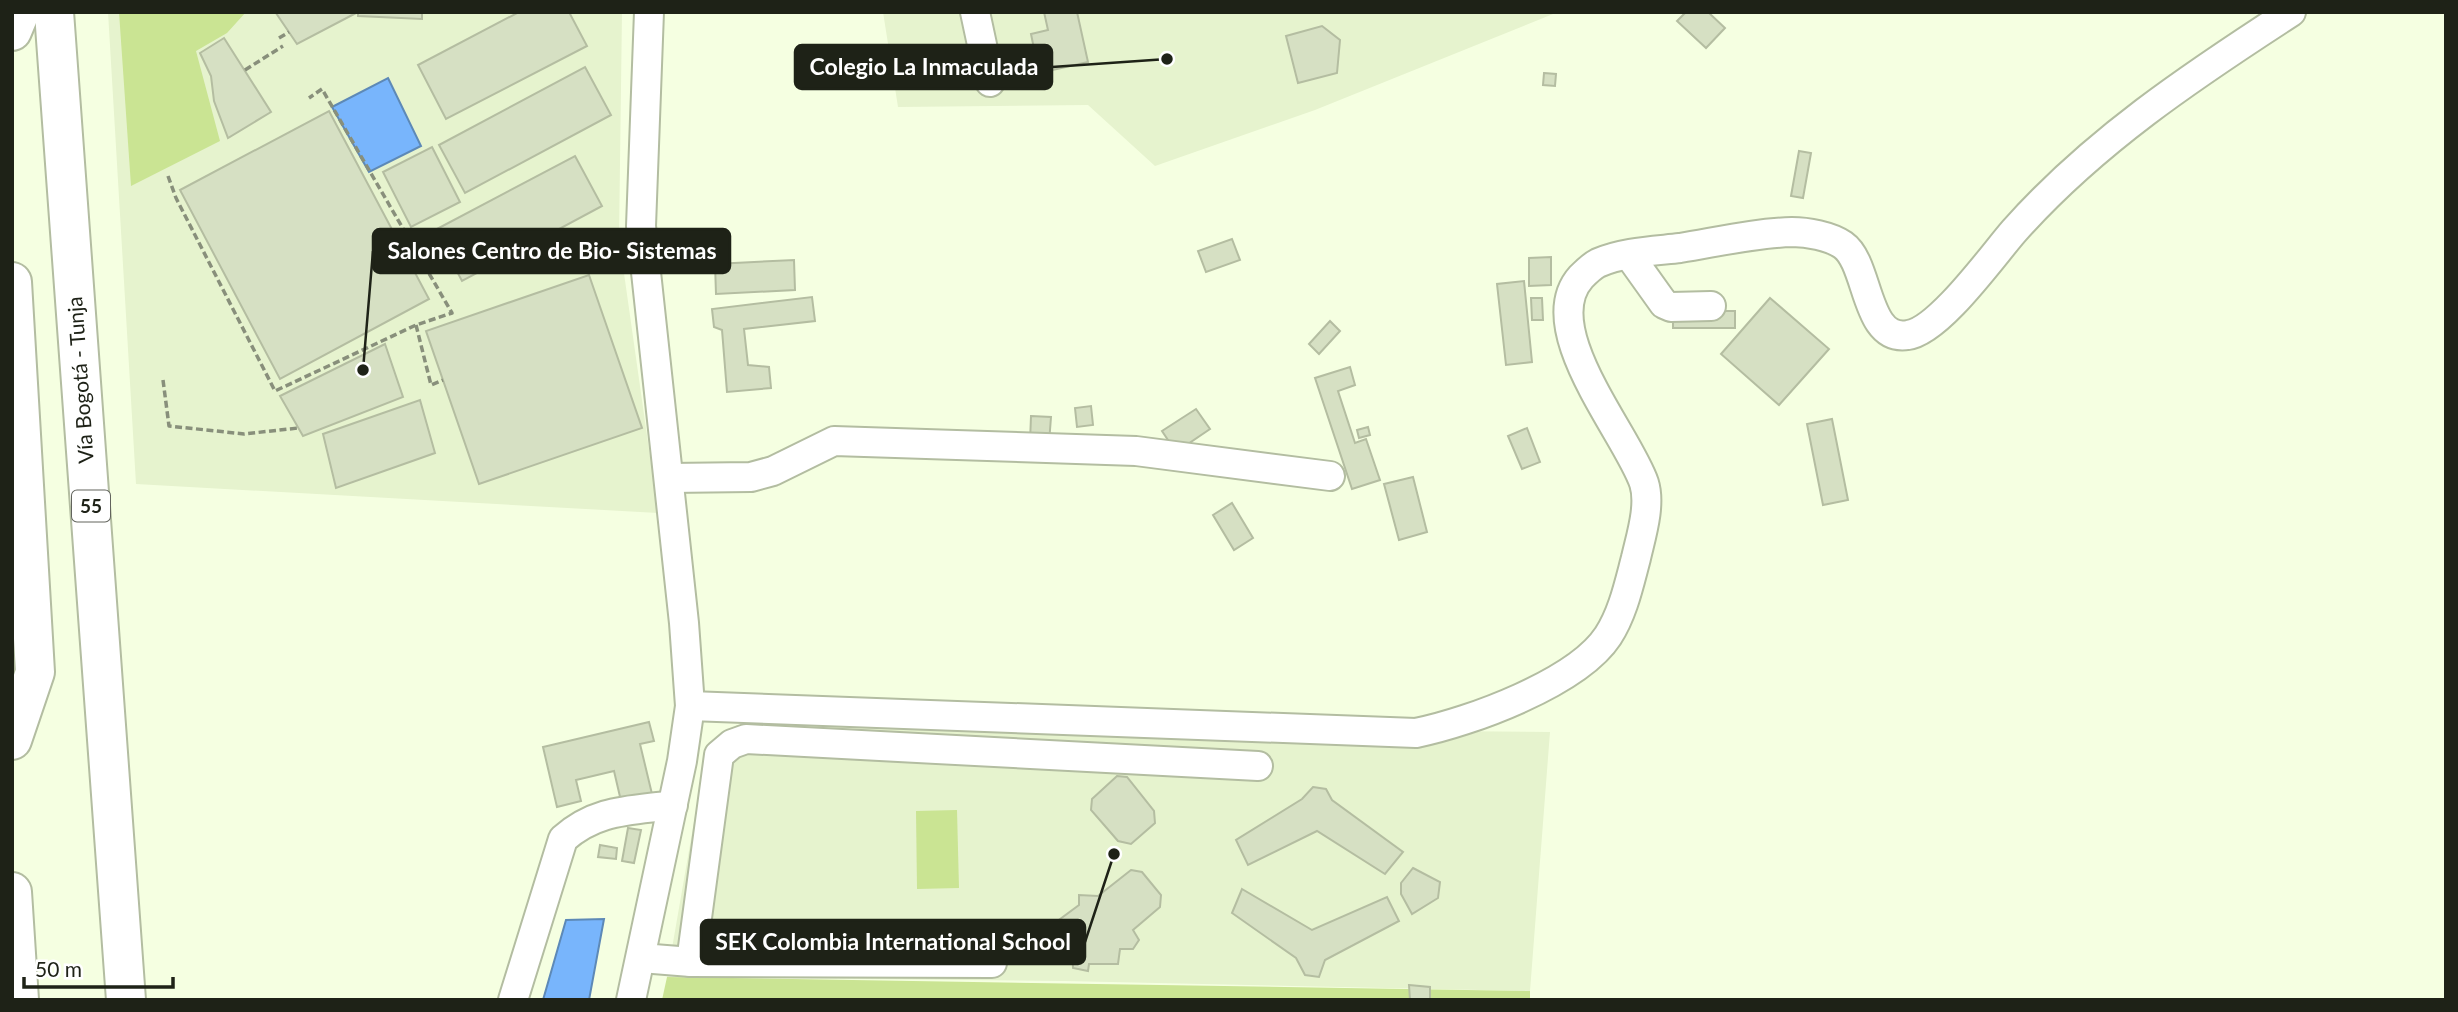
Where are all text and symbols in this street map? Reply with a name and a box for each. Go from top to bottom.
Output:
callout: Colegio La Inmaculada [795,45,1052,89]
text: Colegio La Inmaculada [810,52,1038,80]
callout: Salones Centro de Bio- Sistemas [373,229,730,273]
text: Salones Centro de Bio- Sistemas [387,236,717,264]
street label: Vía Bogotá - Tunja [61,296,98,464]
road number: 55 [72,491,110,522]
callout: SEK Colombia International School [701,920,1085,964]
text: SEK Colombia International School [715,927,1071,955]
scale bar [24,946,173,990]
text: 50 m [35,956,82,981]

